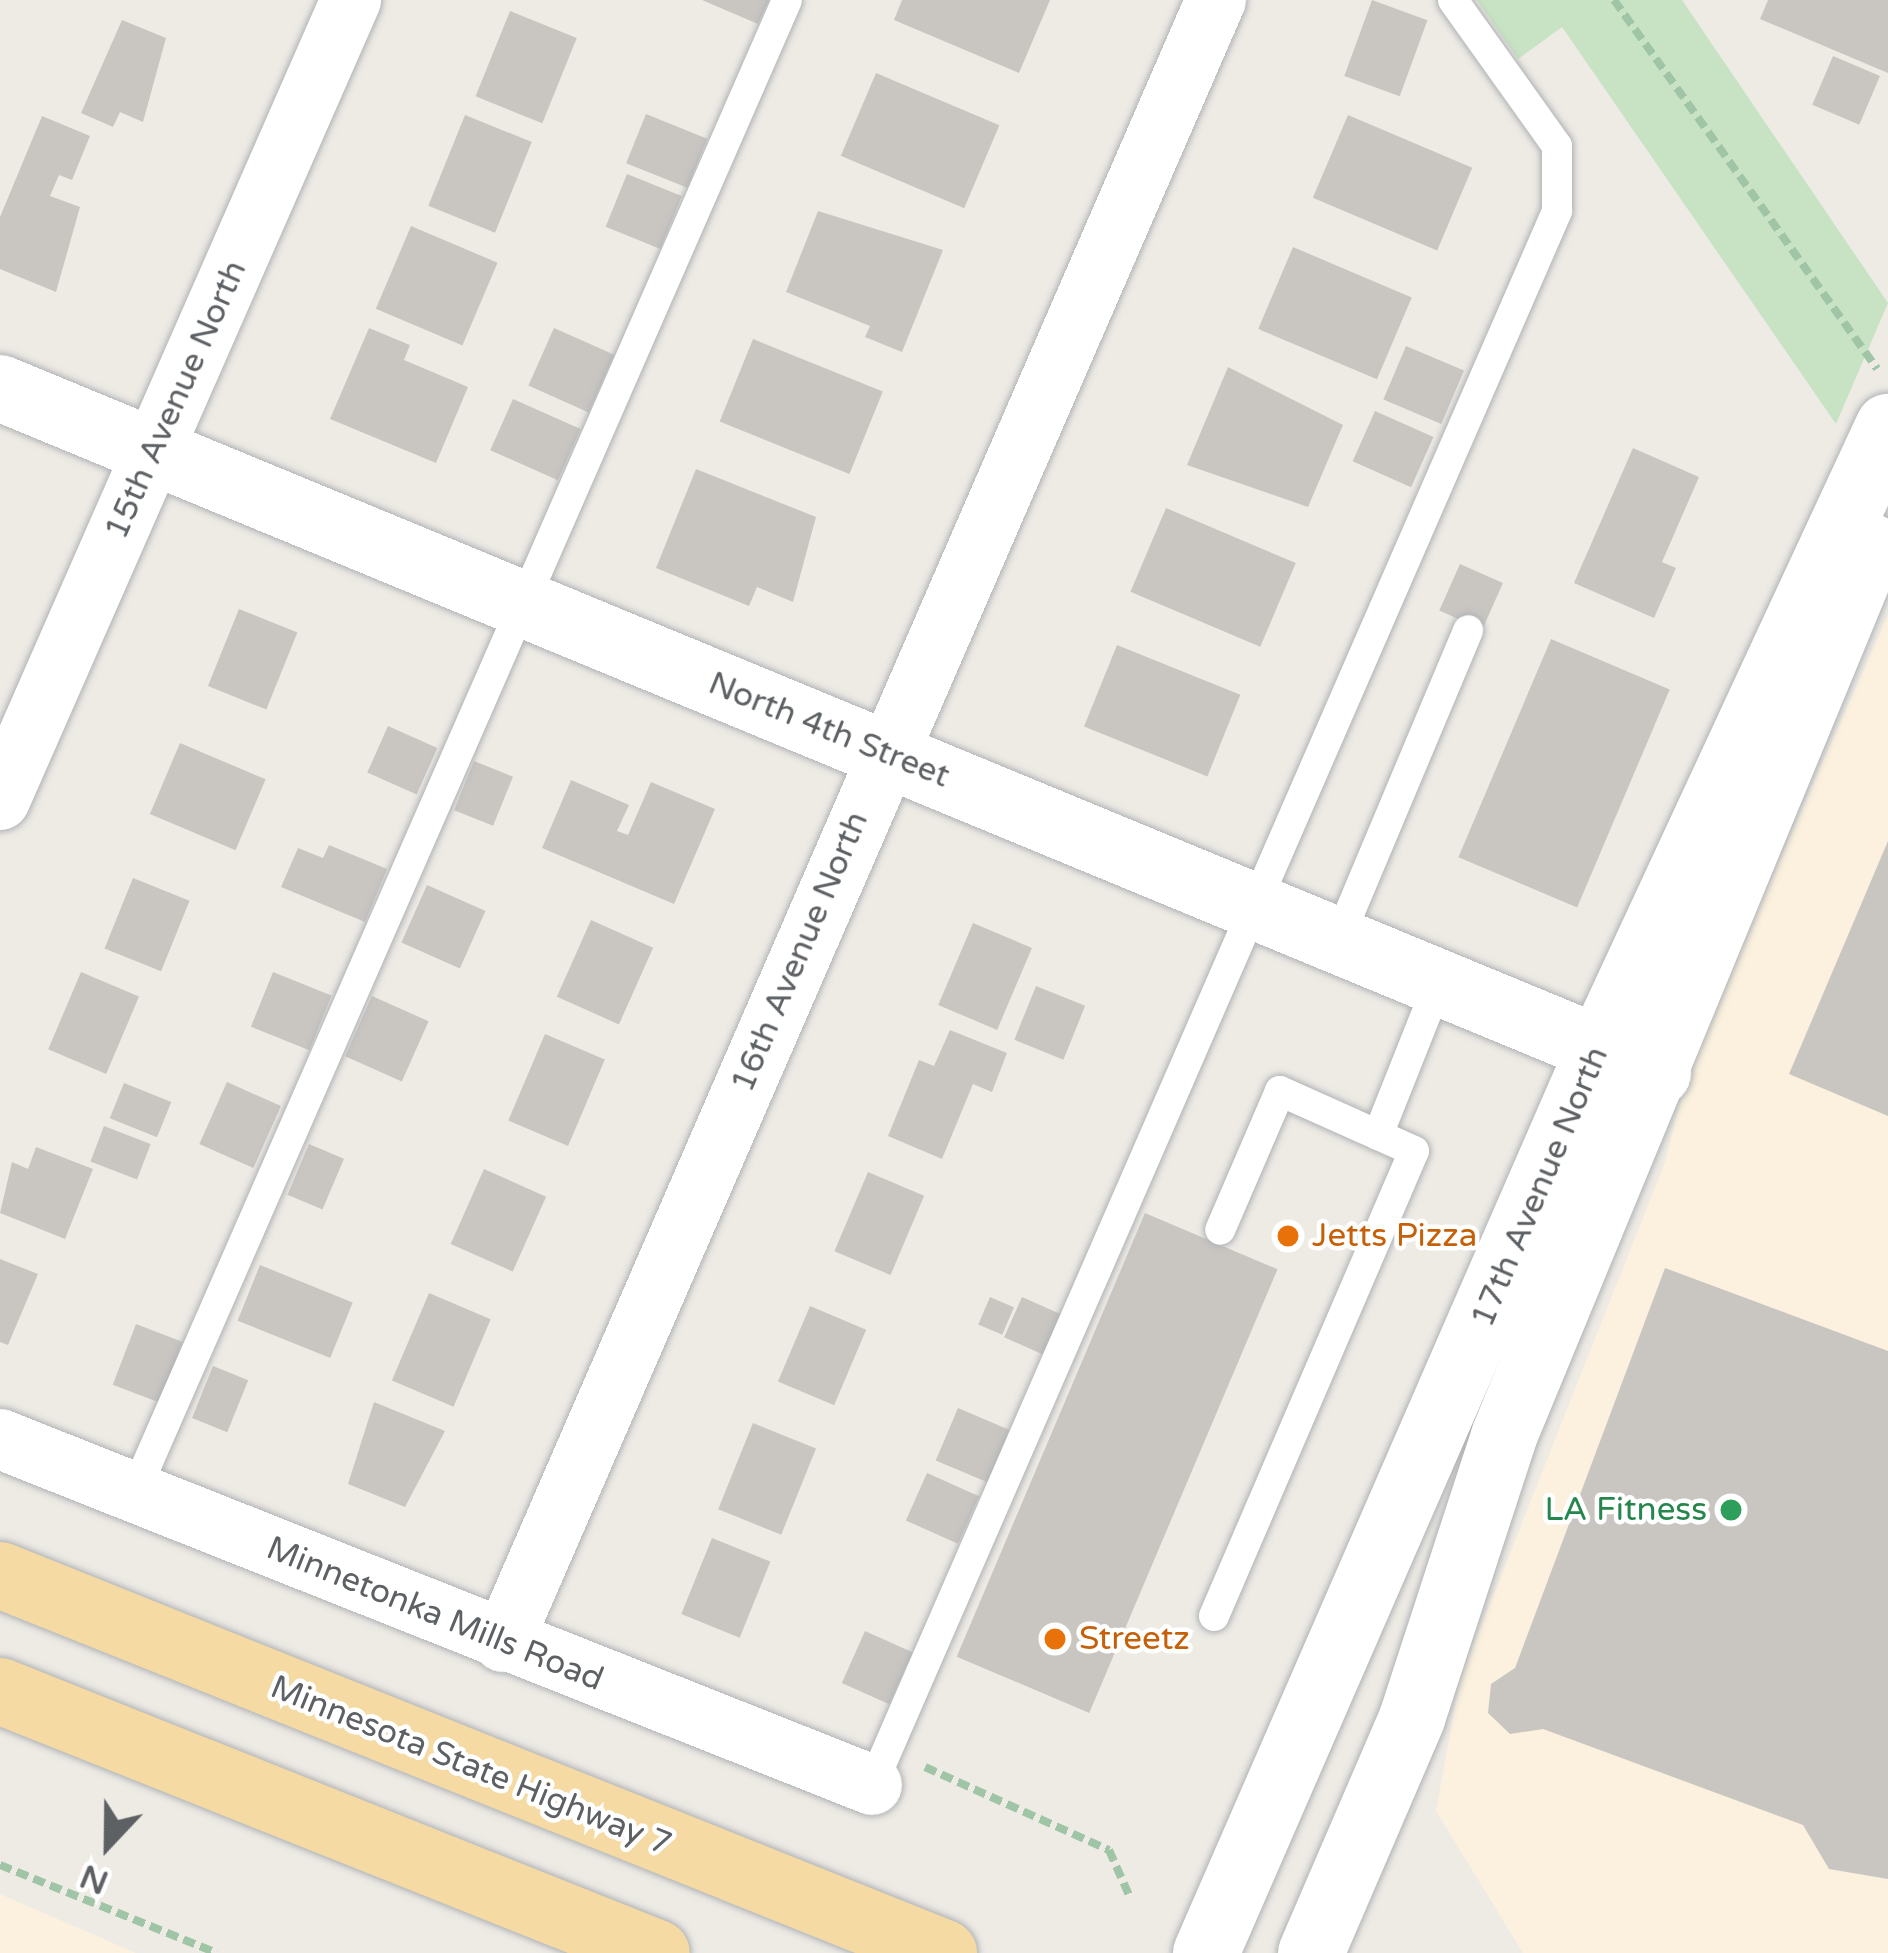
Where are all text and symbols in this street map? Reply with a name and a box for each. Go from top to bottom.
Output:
street label: 15th Avenue North [97,255,255,545]
street label: North 4th Street [703,664,955,796]
street label: 16th Avenue North [723,806,877,1098]
street label: 17th Avenue North [1463,1041,1617,1333]
place label: Jetts Pizza [1312,1216,1477,1256]
marker: Jetts Pizza [1275,1223,1301,1249]
place label: LA Fitness [1544,1490,1707,1530]
marker: LA Fitness [1718,1497,1744,1523]
street label: Minnetonka Mills Road [261,1528,609,1700]
place label: Streetz [1079,1619,1190,1659]
marker: Streetz [1042,1626,1068,1652]
street label: Minnesota State Highway 7 [265,1667,677,1865]
north arrow [48,1785,168,1905]
text: N [75,1856,114,1902]

